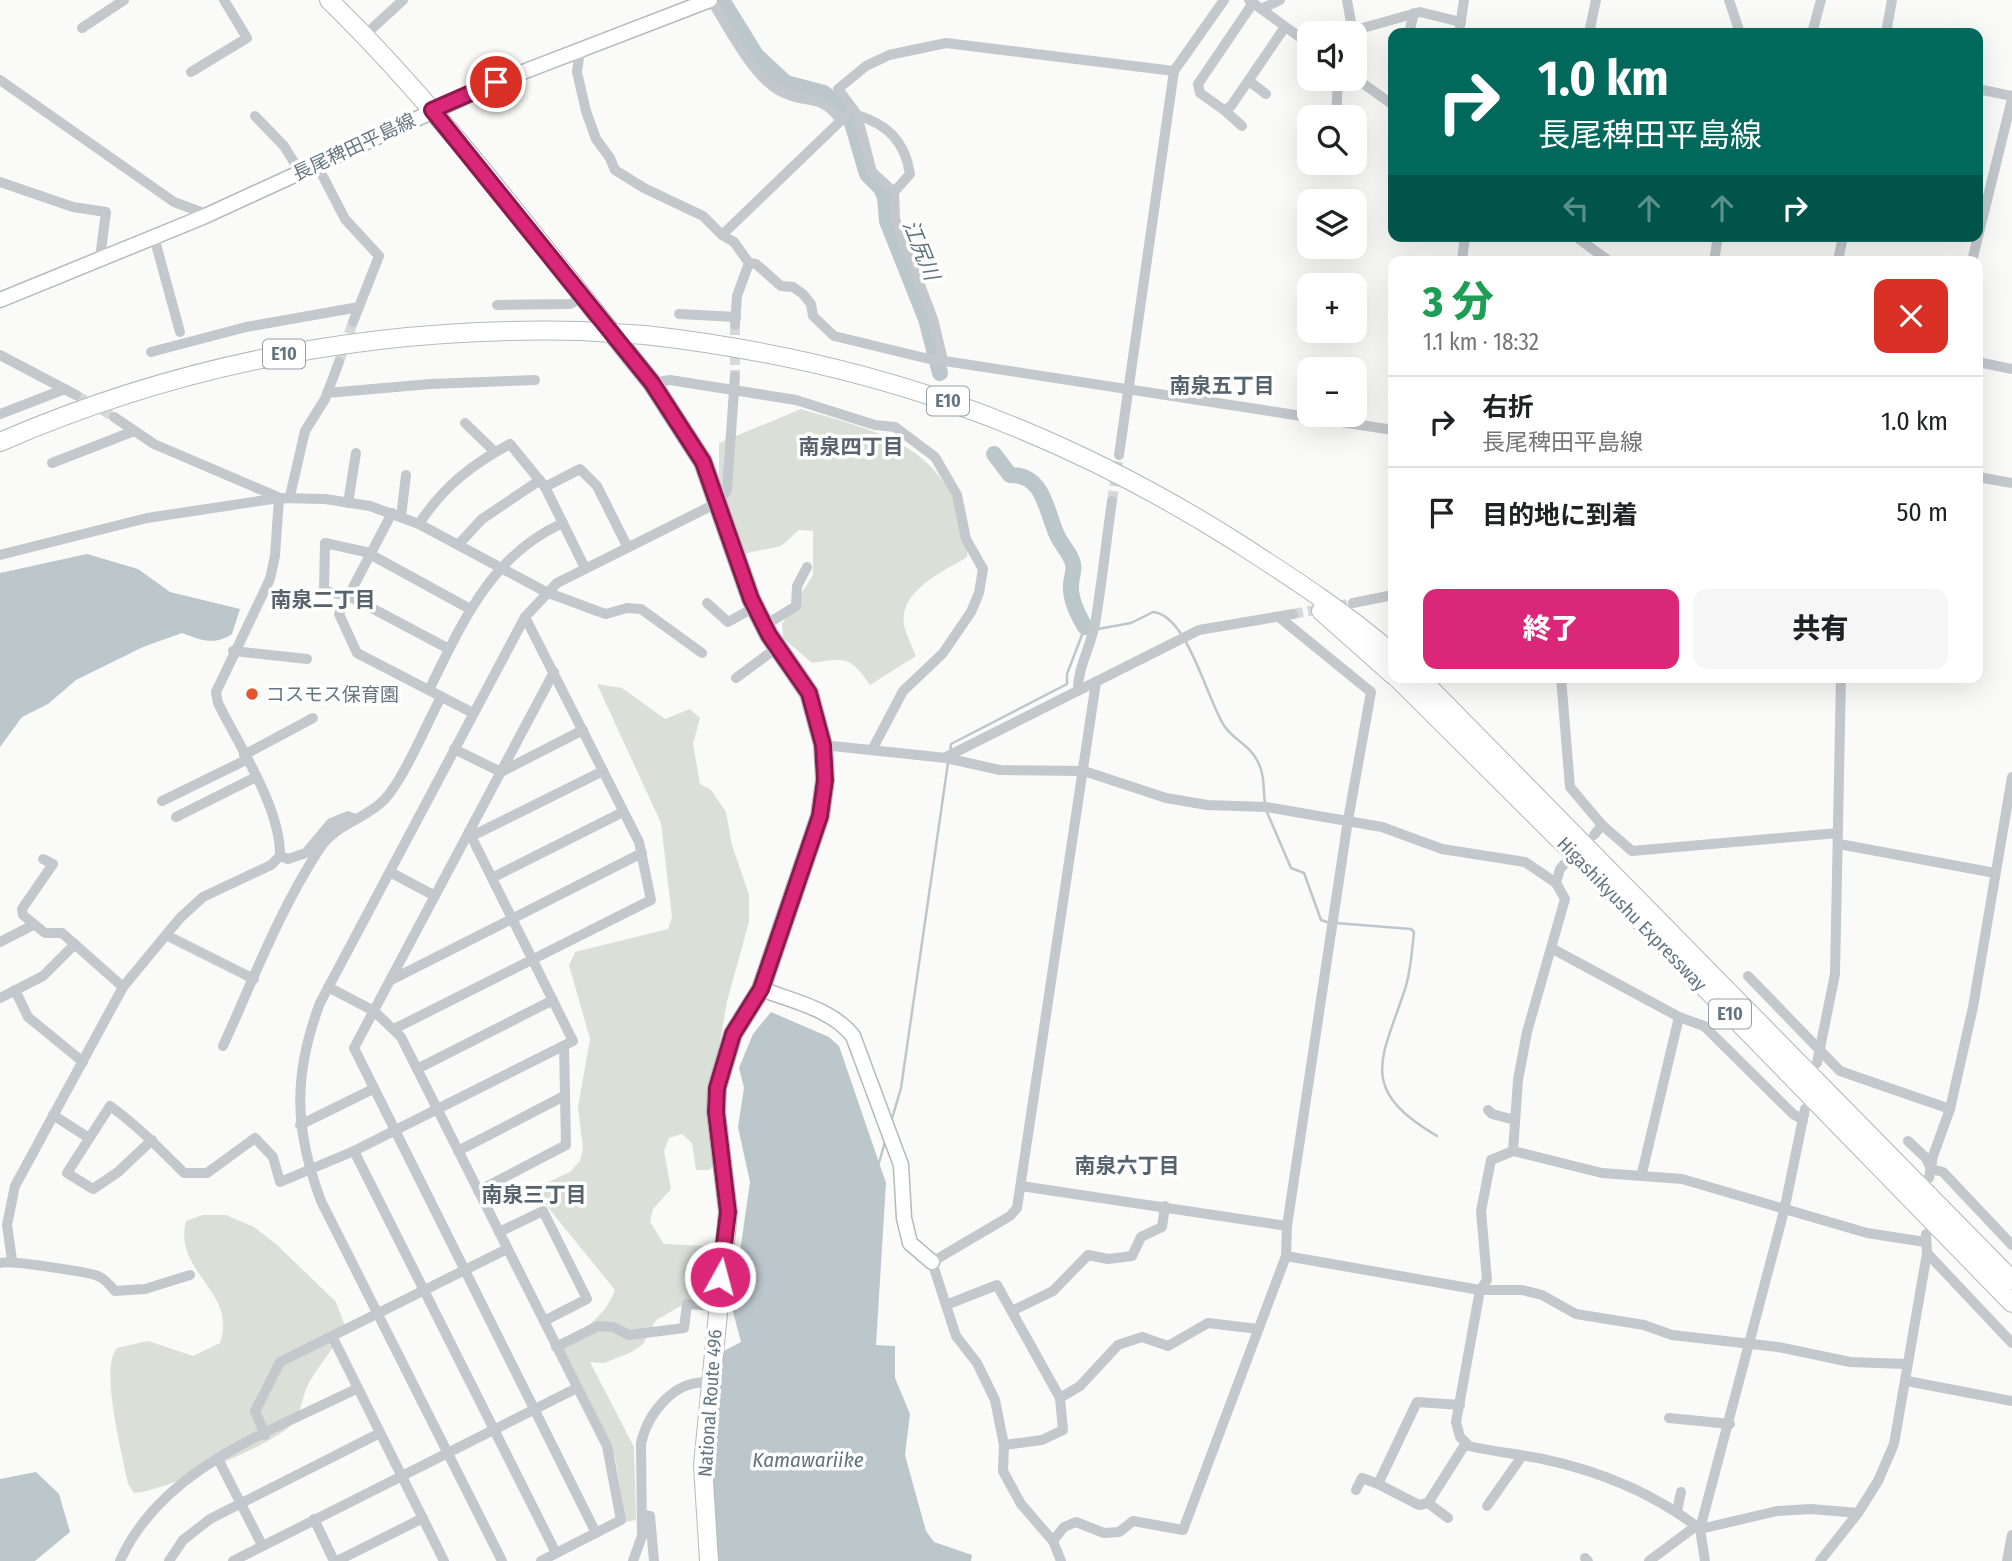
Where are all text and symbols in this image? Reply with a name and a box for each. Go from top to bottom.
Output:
map controls [1297,21,1367,427]
button: sound [1297,21,1367,91]
text: 1.0 km [1538,49,1669,108]
pin [466,52,526,112]
icon: right [1423,56,1514,147]
icon: arrive [477,63,515,101]
button: search [1297,105,1367,175]
street label: 長尾稗田平島線 [289,108,419,186]
text: 長尾稗田平島線 [1538,116,1762,154]
button: layers [1297,189,1367,259]
icon: left [1557,189,1595,227]
icon: ahead [1630,189,1668,227]
icon: ahead [1703,189,1741,227]
icon: right [1776,189,1814,227]
water label: 江尻川 [897,216,946,286]
button: + [1297,273,1367,343]
text: 3 分 [1423,277,1494,327]
button: close [1874,279,1948,353]
text: 1.1 km · 18:32 [1423,328,1539,356]
road number: E10 [263,340,305,368]
button: − [1297,357,1367,427]
district label: 南泉五丁目 [1170,373,1275,399]
road number: E10 [927,386,969,416]
text: 右折 [1482,392,1534,423]
icon: right [1423,403,1461,441]
text: 1.0 km [1881,406,1948,437]
text: 長尾稗田平島線 [1482,428,1643,456]
district label: 南泉四丁目 [799,434,904,460]
icon: arrive [1423,494,1461,532]
text: 50 m [1896,497,1948,528]
text: 目的地に到着 [1482,500,1638,531]
district label: 南泉二丁目 [271,587,376,613]
button: 終了 [1423,589,1679,669]
button: 共有 [1693,589,1948,669]
place label: コスモス保育園 [266,683,399,706]
marker: コスモス保育園 [244,686,260,702]
street label: Higashikyushu Expressway [1552,832,1712,996]
road number: E10 [1709,1000,1751,1028]
district label: 南泉六丁目 [1075,1153,1180,1179]
district label: 南泉三丁目 [482,1182,587,1208]
position arrow [683,1240,757,1314]
street label: National Route 496 [693,1329,727,1477]
water label: Kamawariike [752,1447,864,1473]

